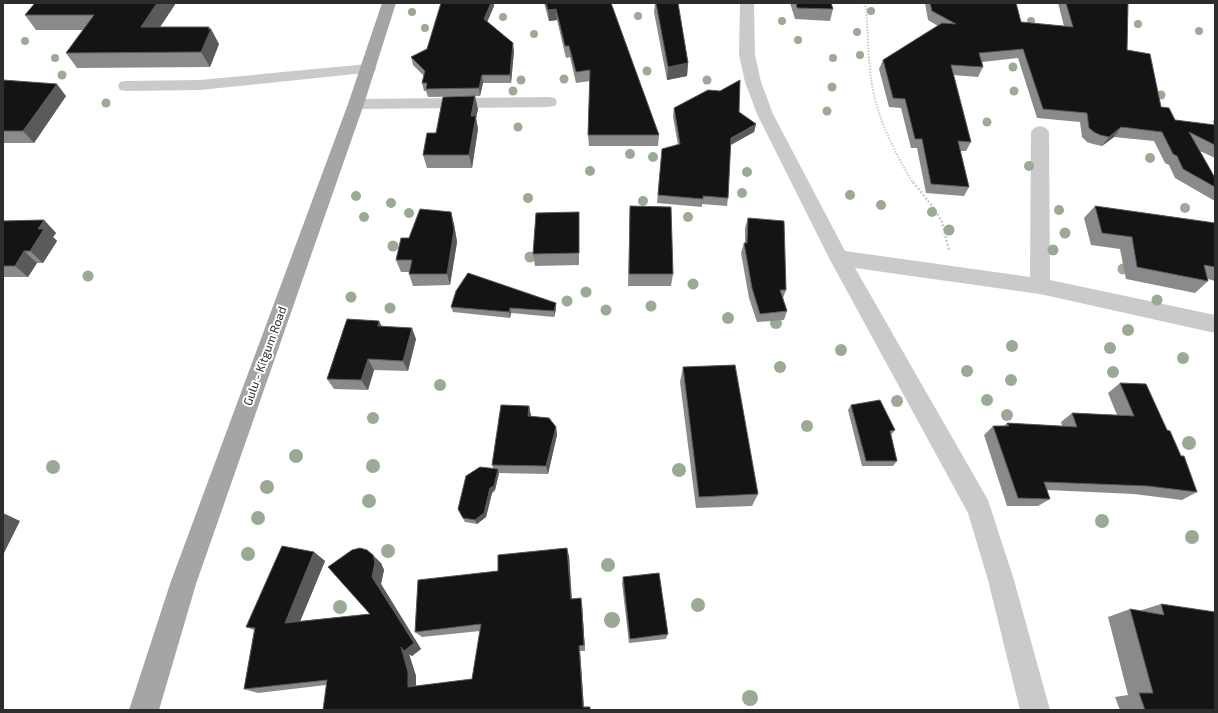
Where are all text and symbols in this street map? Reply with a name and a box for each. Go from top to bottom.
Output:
street label: Gulu - Kitgum Road [240,304,289,407]

